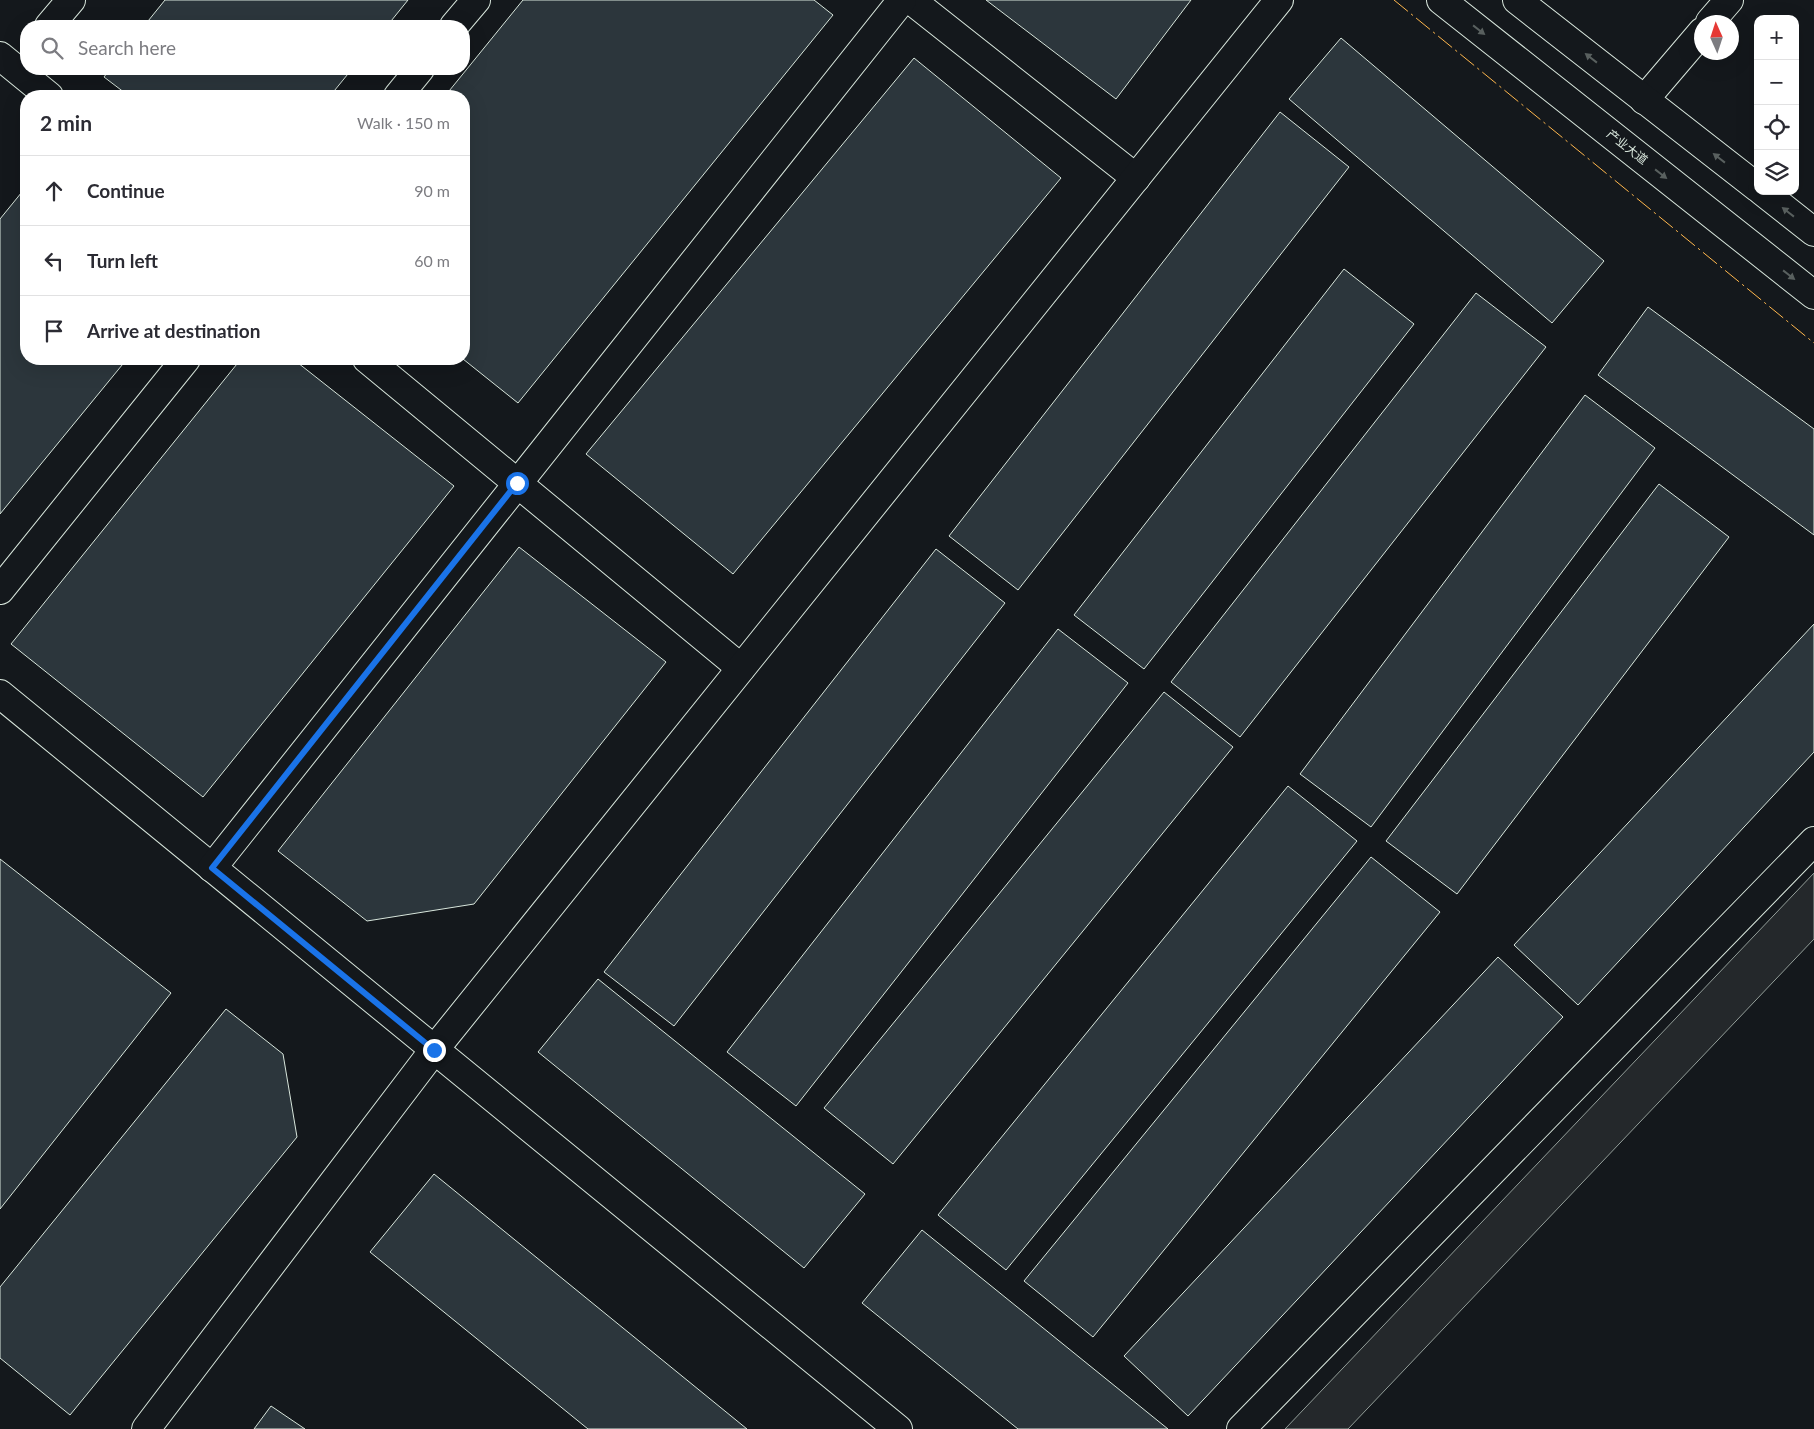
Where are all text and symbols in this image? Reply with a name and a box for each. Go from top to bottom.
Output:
north arrow [1694,15,1739,60]
map controls [1754,15,1799,195]
button: + [1754,15,1799,60]
search box [20,20,470,75]
one-way arrow [1472,25,1485,36]
icon: search [38,34,66,62]
text: Search here [78,36,176,59]
one-way arrow [1584,53,1598,63]
button: − [1754,60,1799,105]
button: locate [1754,105,1799,150]
text: 2 min [40,110,92,135]
text: Walk · 150 m [357,113,450,132]
street label: 产业大道 [1604,126,1651,167]
button: layers [1754,150,1799,195]
one-way arrow [1713,153,1726,164]
one-way arrow [1655,169,1668,180]
icon: ahead [40,177,68,205]
text: Continue [87,179,165,202]
text: 90 m [414,181,450,200]
one-way arrow [1782,206,1795,217]
icon: left [40,247,68,275]
text: Turn left [87,249,158,272]
text: 60 m [414,251,450,270]
one-way arrow [1782,269,1795,280]
icon: arrive [40,317,68,345]
text: Arrive at destination [87,319,260,342]
route start [506,472,529,495]
route end [423,1039,446,1062]

